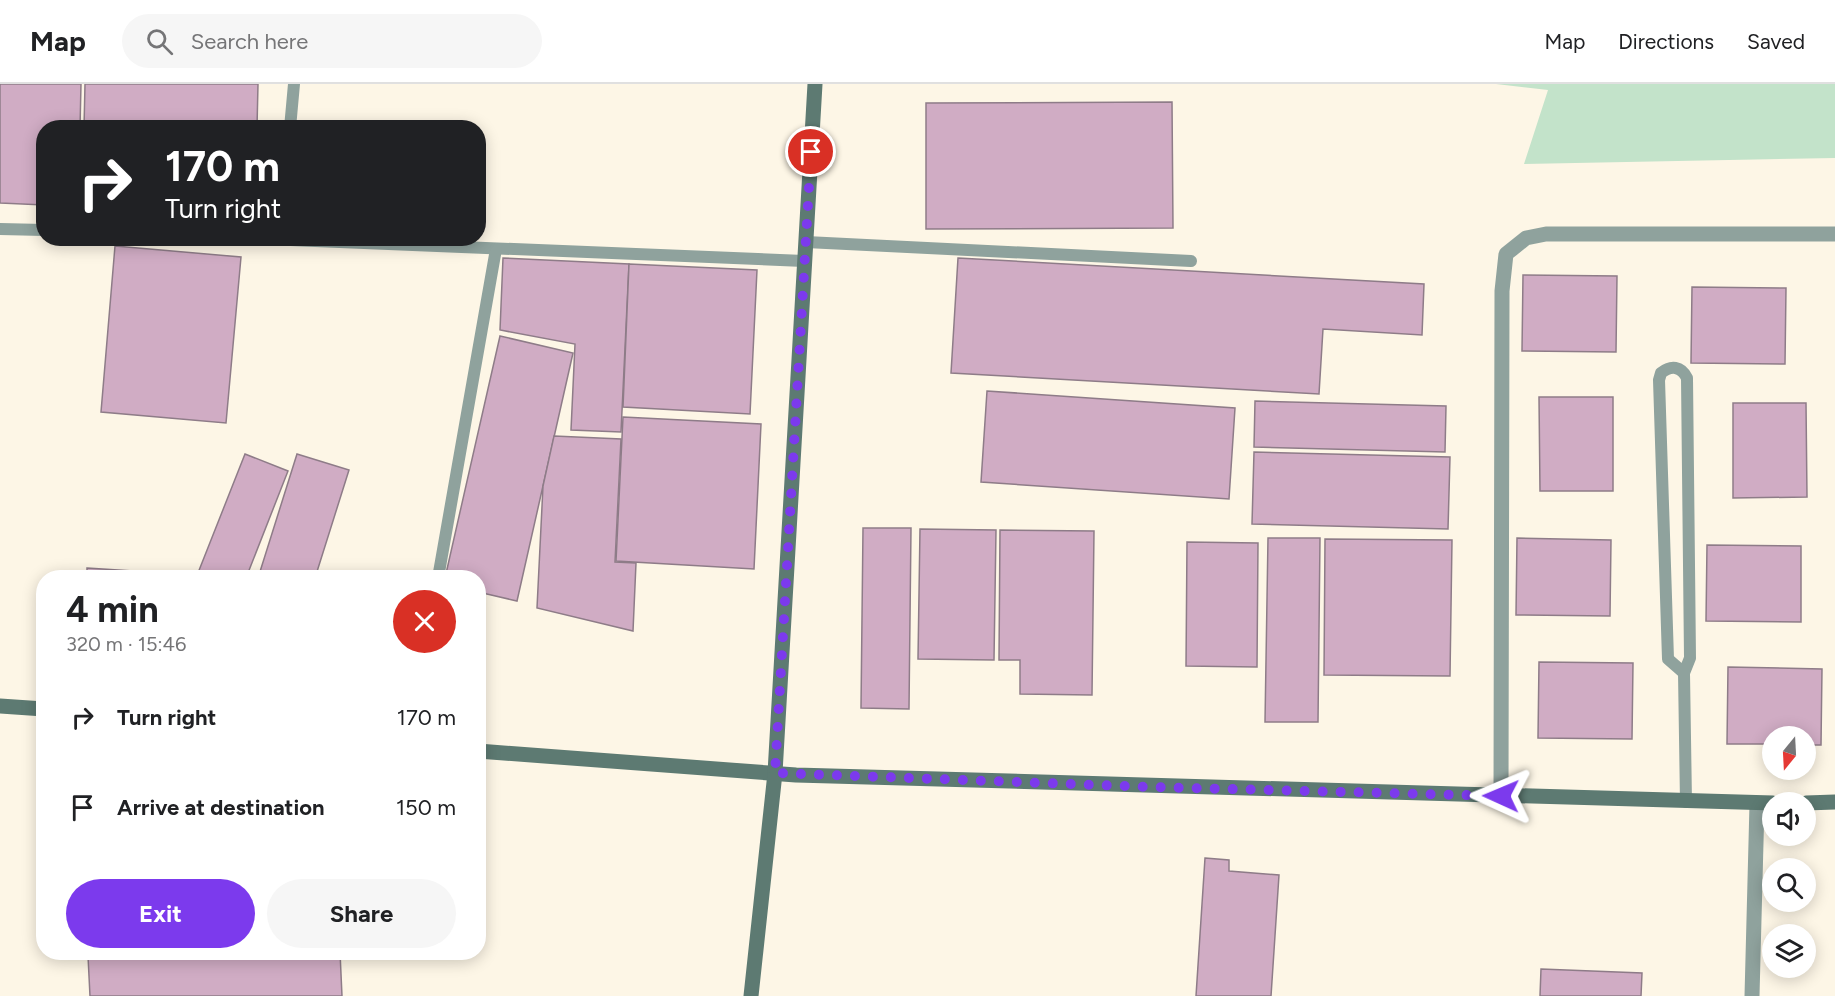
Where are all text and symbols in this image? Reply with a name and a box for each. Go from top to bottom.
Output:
search box [122,14,542,68]
text: Map [30,24,86,58]
icon: search [143,25,176,58]
text: Search here [191,28,308,55]
text: Map [1544,29,1585,54]
text: Directions [1618,29,1714,54]
text: Saved [1747,29,1805,54]
pin [785,126,836,177]
icon: arrive [794,135,827,168]
text: 170 m [165,141,280,192]
icon: right [66,144,144,222]
text: Turn right [165,192,281,225]
text: 4 min [66,588,159,631]
button: close [393,590,456,653]
text: 320 m · 15:46 [66,632,186,656]
icon: right [66,701,99,734]
text: Turn right [117,704,216,731]
text: 170 m [397,704,456,731]
north arrow [1762,726,1816,780]
map controls [1762,726,1816,978]
position arrow [1469,764,1533,828]
icon: arrive [66,791,99,824]
button: sound [1762,792,1816,846]
text: Arrive at destination [117,794,325,821]
text: 150 m [396,794,456,821]
button: search [1762,858,1816,912]
button: Exit [66,879,255,948]
button: Share [267,879,456,948]
button: layers [1762,924,1816,978]

